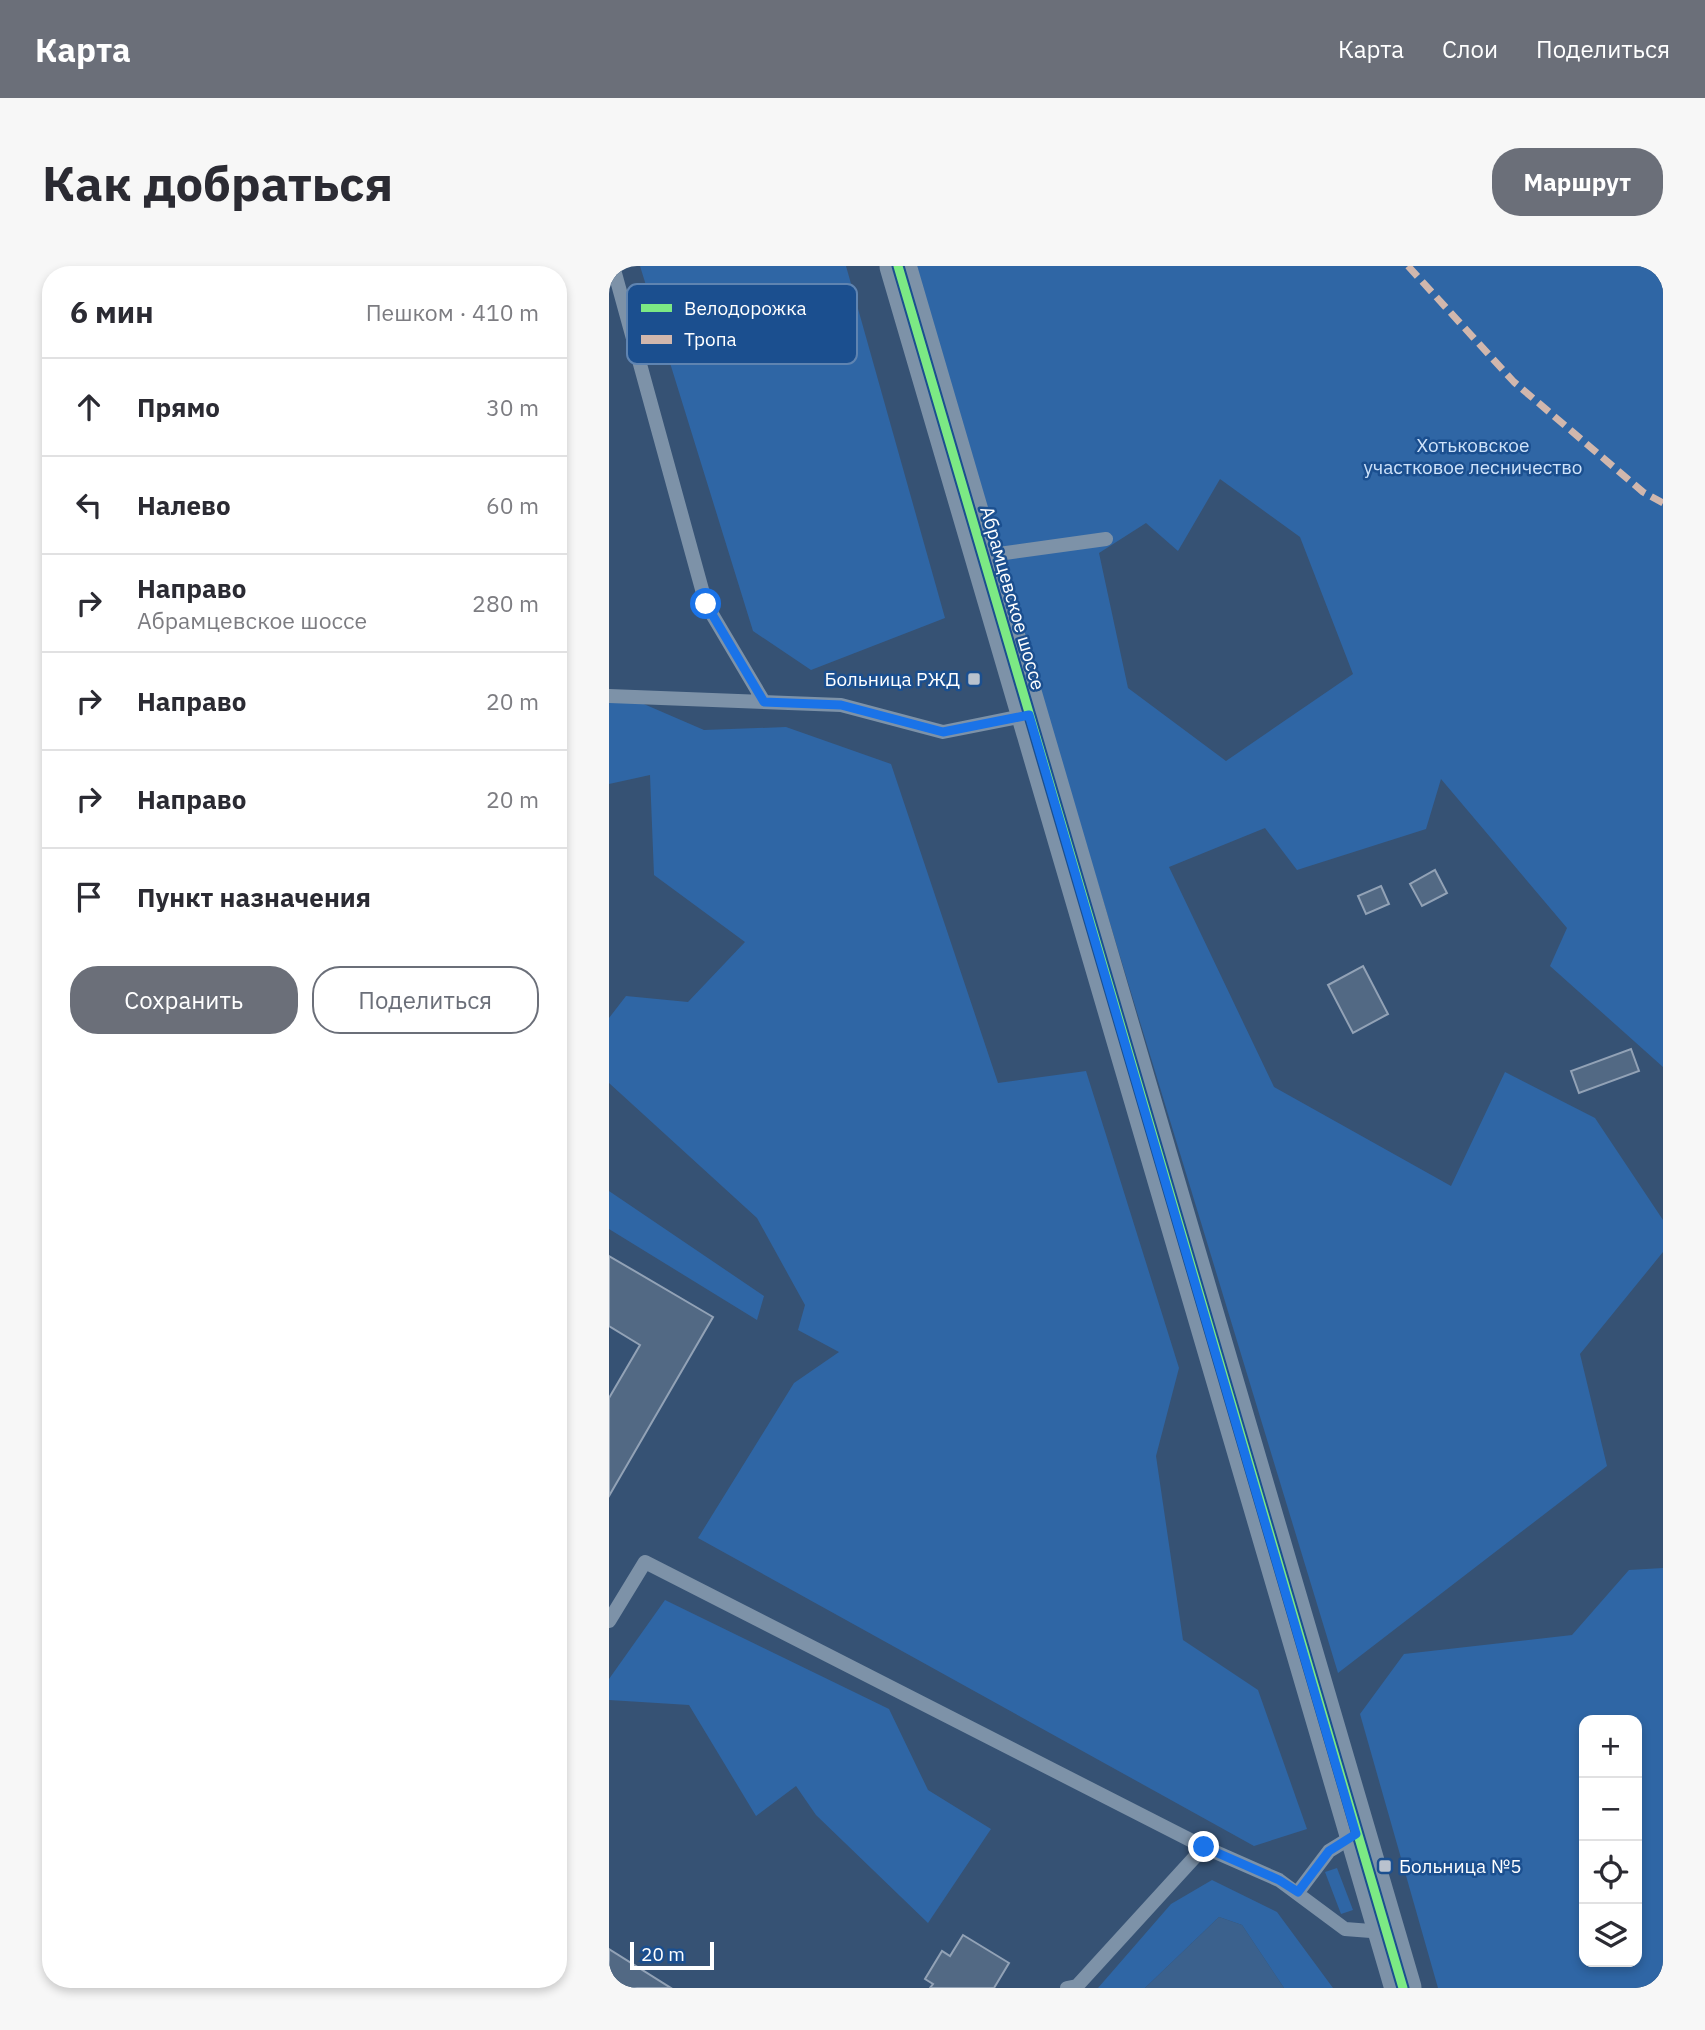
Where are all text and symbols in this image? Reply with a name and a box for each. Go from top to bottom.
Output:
text: Карта [35,28,131,71]
text: Карта [1338,33,1404,65]
text: Слои [1442,33,1498,65]
text: Поделиться [1536,33,1670,65]
button: Маршрут [1492,148,1663,216]
text: Как добраться [42,151,393,214]
legend [627,284,857,364]
text: 6 мин [70,292,154,331]
text: Велодорожка [684,296,807,320]
text: Пешком · 410 m [366,297,539,327]
text: Тропа [684,327,737,351]
icon: ahead [70,388,108,426]
text: Прямо [137,390,220,424]
text: 30 m [486,392,539,422]
park label: Хотьковское участковое лесничество [1364,433,1582,479]
icon: left [70,486,108,524]
text: Налево [137,488,231,522]
text: 60 m [486,490,539,520]
street label: Абрамцевское шоссе [975,503,1051,693]
text: Направо [137,571,246,605]
icon: right [70,584,108,622]
text: 280 m [472,588,539,618]
route start [690,588,721,619]
text: Абрамцевское шоссе [137,605,367,635]
place label: Больница РЖД [824,667,960,691]
marker: Больница РЖД [966,671,982,687]
icon: right [70,682,108,720]
text: Направо [137,684,246,718]
text: 20 m [486,686,539,716]
icon: right [70,780,108,818]
text: Направо [137,782,246,816]
text: 20 m [486,784,539,814]
icon: arrive [70,878,108,916]
text: Пункт назначения [137,880,371,914]
button: Сохранить [70,966,298,1034]
button: Поделиться [312,966,539,1034]
map controls [1579,1715,1642,1967]
button: + [1579,1715,1642,1778]
button: − [1579,1778,1642,1841]
route end [1188,1831,1219,1862]
button: locate [1579,1841,1642,1904]
place label: Больница №5 [1399,1854,1522,1878]
marker: Больница №5 [1377,1858,1393,1874]
button: layers [1579,1904,1642,1967]
scale bar [630,1939,714,1971]
text: 20 m [641,1942,685,1966]

